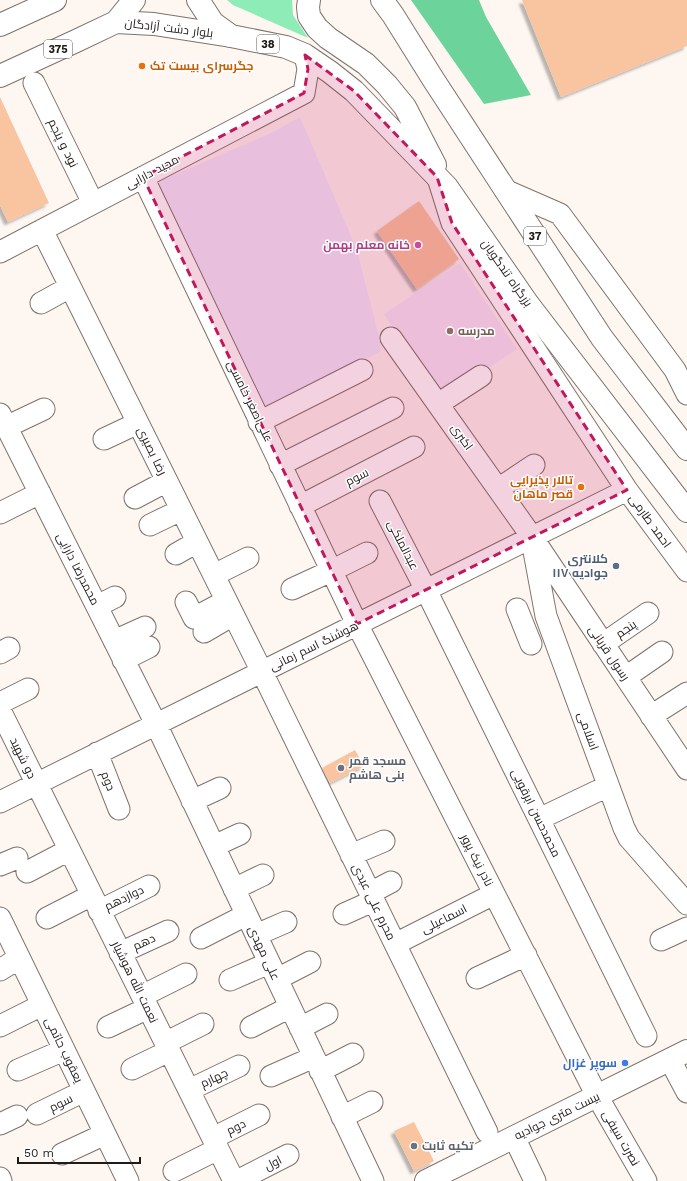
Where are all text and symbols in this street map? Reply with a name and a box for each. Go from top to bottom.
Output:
street label: بلوار دشت آزادگان [124,16,214,40]
road number: 38 [257,35,279,53]
road number: 375 [44,40,72,58]
place label: جگرسرای بیست تک [150,59,253,74]
marker: جگرسرای بیست تک [137,61,147,71]
street label: نود و پنجم [43,116,81,171]
street label: مجید دارابی [123,152,181,192]
road number: 37 [524,227,546,245]
street label: بزرگراه تندگویان [479,237,535,309]
place label: خانه معلم بهمن [323,238,410,253]
marker: خانه معلم بهمن [413,240,423,250]
place label: مدرسه [458,324,495,339]
marker: مدرسه [445,326,455,336]
street label: علی‌اصغر خامسی [224,358,276,444]
street label: اکبری [448,421,476,453]
street label: رضا بصیری [134,425,170,477]
street label: سوم [343,465,372,490]
place label: تالار پذیرایی قصر ماهان [510,473,574,502]
marker: تالار پذیرایی قصر ماهان [576,482,586,492]
street label: احمد طارمی [626,492,674,550]
street label: عبدالملکی [385,518,421,572]
street label: محمدرضا دارایی [54,530,102,608]
place label: کلانتری ۱۱۷ جوادیه [552,552,608,581]
marker: کلانتری ۱۱۷ جوادیه [611,561,621,571]
street label: پنجم [613,617,641,643]
street label: هوشنگ اسم زمانی [267,618,361,674]
street label: رسول قربانی [585,623,633,683]
street label: اسلامی [575,710,601,752]
street label: دو شهید [7,735,39,781]
place label: مسجد قمر بنی هاشم [348,754,406,783]
marker: مسجد قمر بنی هاشم [336,763,346,773]
street label: محمدحسن ابرقویی [508,766,564,860]
street label: دوم [97,769,118,793]
street label: نادر نیک پرور [456,831,496,889]
street label: محرم علی عبدی [349,861,399,943]
street label: دوازدهم [102,882,147,914]
street label: اسماعیلی [419,901,469,937]
street label: علی مهدی [245,924,283,982]
street label: دهم [130,931,158,954]
street label: نعمت الله هوشیار [109,937,162,1025]
street label: یعقوب حاتمی [42,1015,86,1086]
place label: سوپر غزال [563,1056,617,1072]
marker: سوپر غزال [620,1058,630,1068]
street label: چهارم [198,1066,231,1092]
street label: بیست متری جوادیه [512,1089,602,1143]
street label: سوم [47,1091,76,1116]
street label: نصرت سیفی [599,1108,643,1168]
street label: دوم [224,1116,249,1139]
scale bar [18,1139,140,1165]
place label: تکیه ثابت [422,1139,474,1153]
marker: تکیه ثابت [409,1141,419,1151]
text: 50 m [24,1146,54,1160]
street label: اول [262,1153,284,1173]

